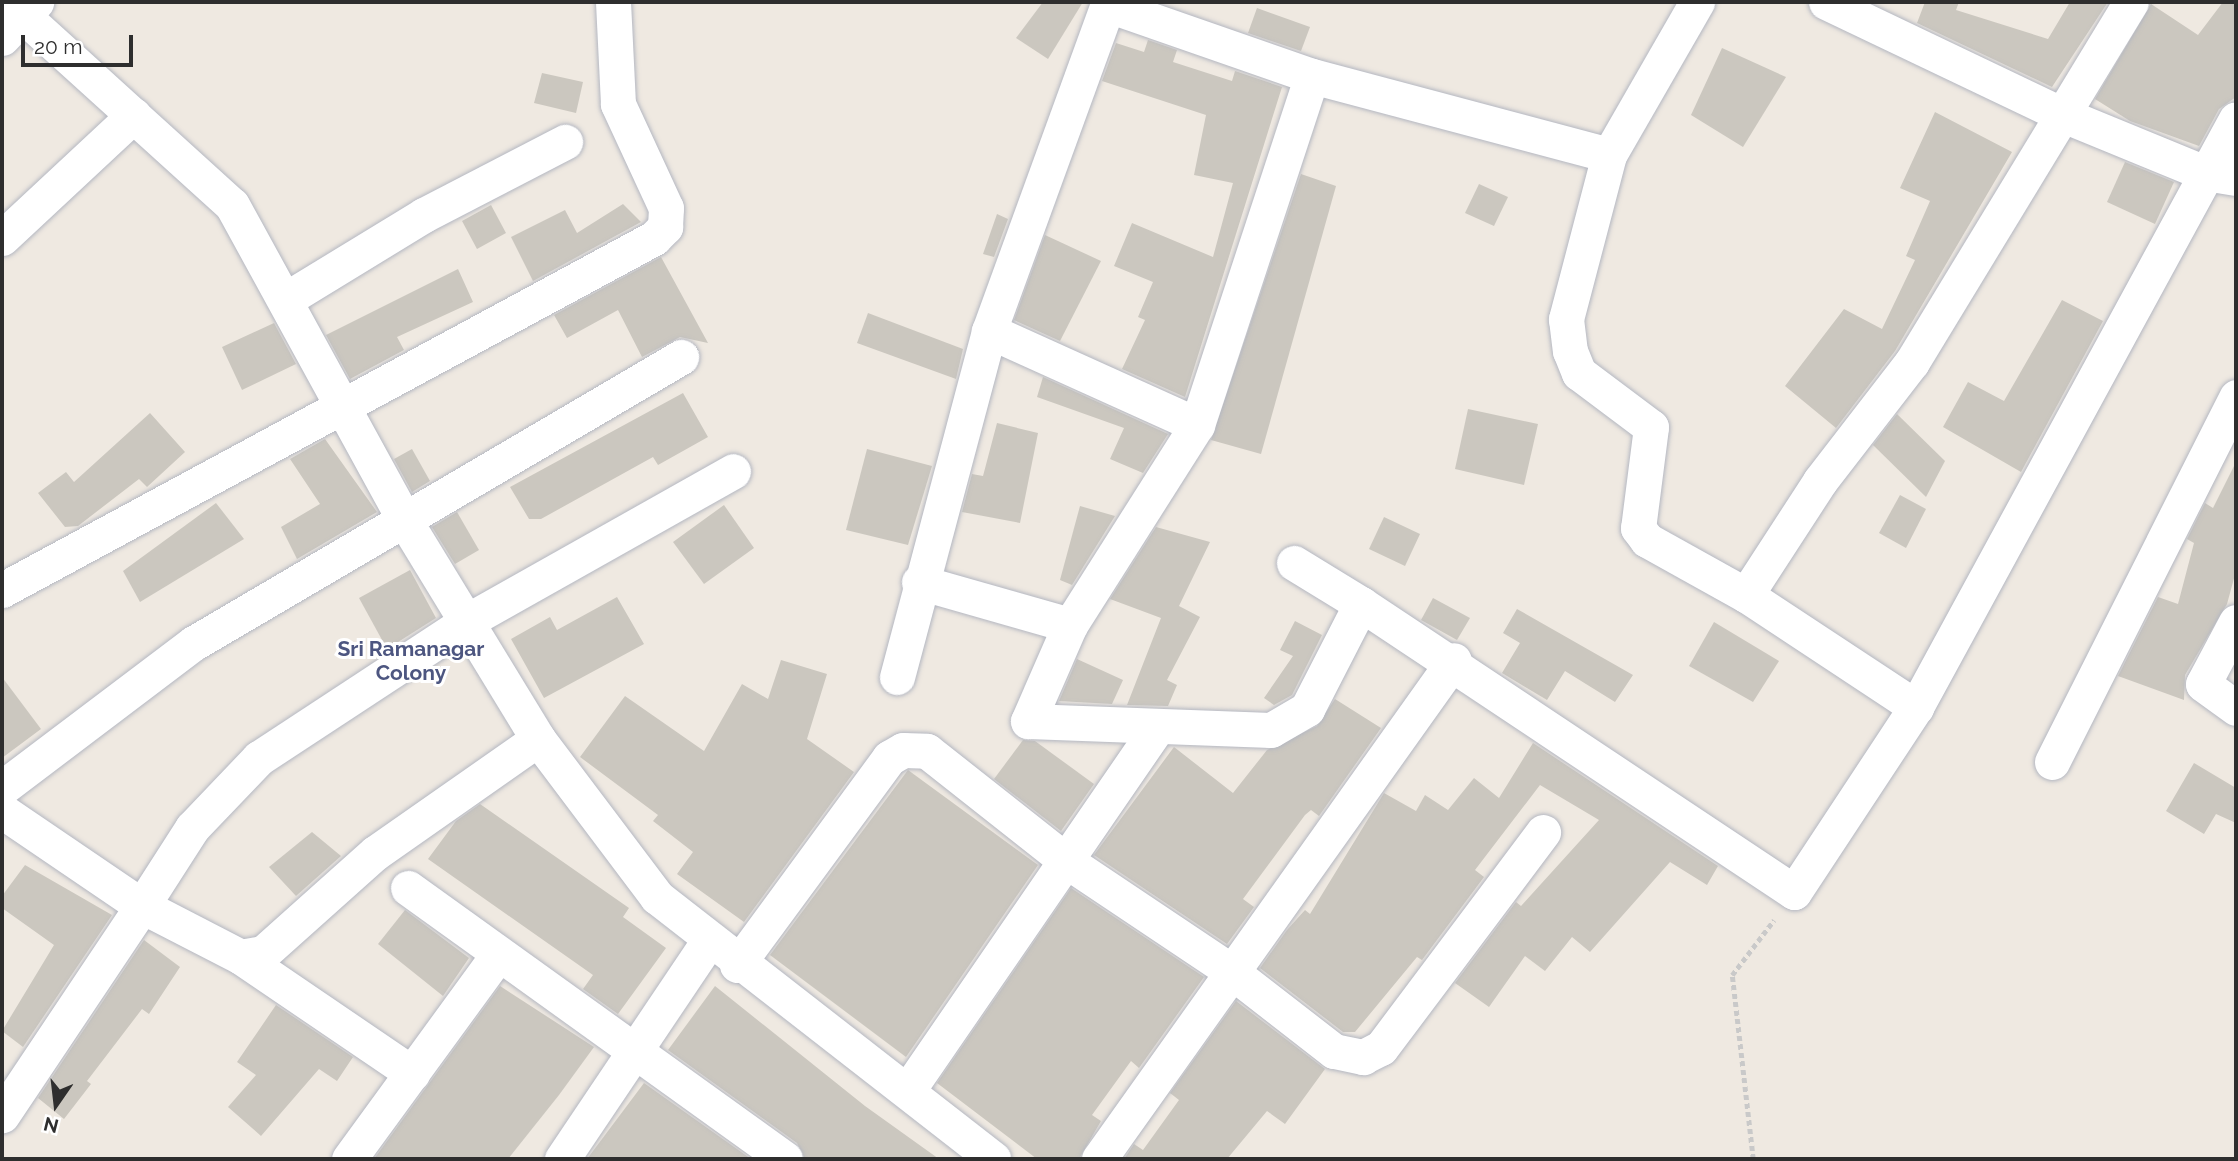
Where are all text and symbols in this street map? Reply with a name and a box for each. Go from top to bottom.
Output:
scale bar [24,21,136,65]
text: 20 m [34,34,82,59]
district label: Sri Ramanagar Colony [338,636,484,686]
north arrow [21,1070,91,1140]
text: N [41,1113,61,1138]

